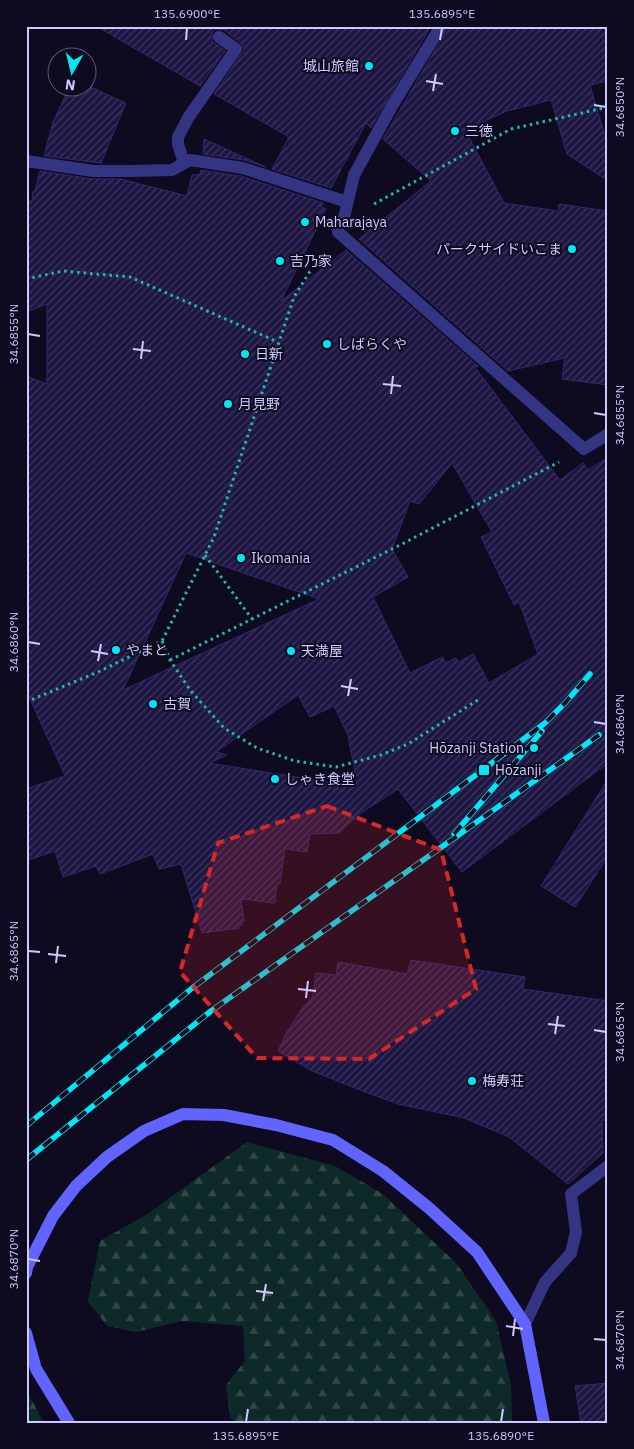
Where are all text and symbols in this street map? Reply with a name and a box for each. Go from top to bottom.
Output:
text: 135.6900°E [154,6,220,21]
text: 135.6895°E [409,6,475,21]
north arrow [48,48,98,98]
place label: 城山旅館 [303,57,359,75]
marker: 城山旅館 [363,60,375,72]
text: N [64,75,76,94]
text: 34.6850°N [612,77,627,137]
place label: 三徳 [465,122,493,140]
marker: 三徳 [449,125,461,137]
place label: Maharajaya [315,213,388,231]
marker: Maharajaya [299,216,311,228]
place label: パークサイドいこま [436,240,562,258]
marker: パークサイドいこま [566,243,578,255]
place label: 吉乃家 [290,252,332,270]
marker: 吉乃家 [274,255,286,267]
text: 34.6855°N [6,304,21,364]
place label: しばらくや [337,335,407,353]
marker: しばらくや [321,338,333,350]
place label: 日新 [255,345,283,363]
marker: 日新 [239,348,251,360]
text: 34.6855°N [612,385,627,445]
place label: 月見野 [238,395,280,413]
marker: 月見野 [222,398,234,410]
place label: Ikomania [251,549,311,567]
marker: Ikomania [235,552,247,564]
text: 34.6860°N [6,612,21,672]
place label: やまと [126,641,168,659]
place label: 天満屋 [301,642,343,660]
marker: やまと [110,644,122,656]
marker: 天満屋 [285,645,297,657]
text: 34.6860°N [612,694,627,754]
place label: 古賀 [163,695,191,713]
marker: 古賀 [147,698,159,710]
place label: Hōzanji Station [429,739,524,757]
marker: Hōzanji Station [528,742,540,754]
place label: Hōzanji [495,761,542,779]
marker: Hōzanji [477,763,491,777]
place label: しゃき食堂 [285,770,355,788]
marker: しゃき食堂 [269,773,281,785]
text: 34.6865°N [6,921,21,981]
text: 34.6865°N [612,1002,627,1062]
place label: 梅寿荘 [482,1072,524,1090]
marker: 梅寿荘 [466,1075,478,1087]
text: 34.6870°N [6,1229,21,1289]
text: 34.6870°N [612,1310,627,1370]
text: 135.6895°E [213,1428,279,1443]
text: 135.6890°E [468,1428,534,1443]

